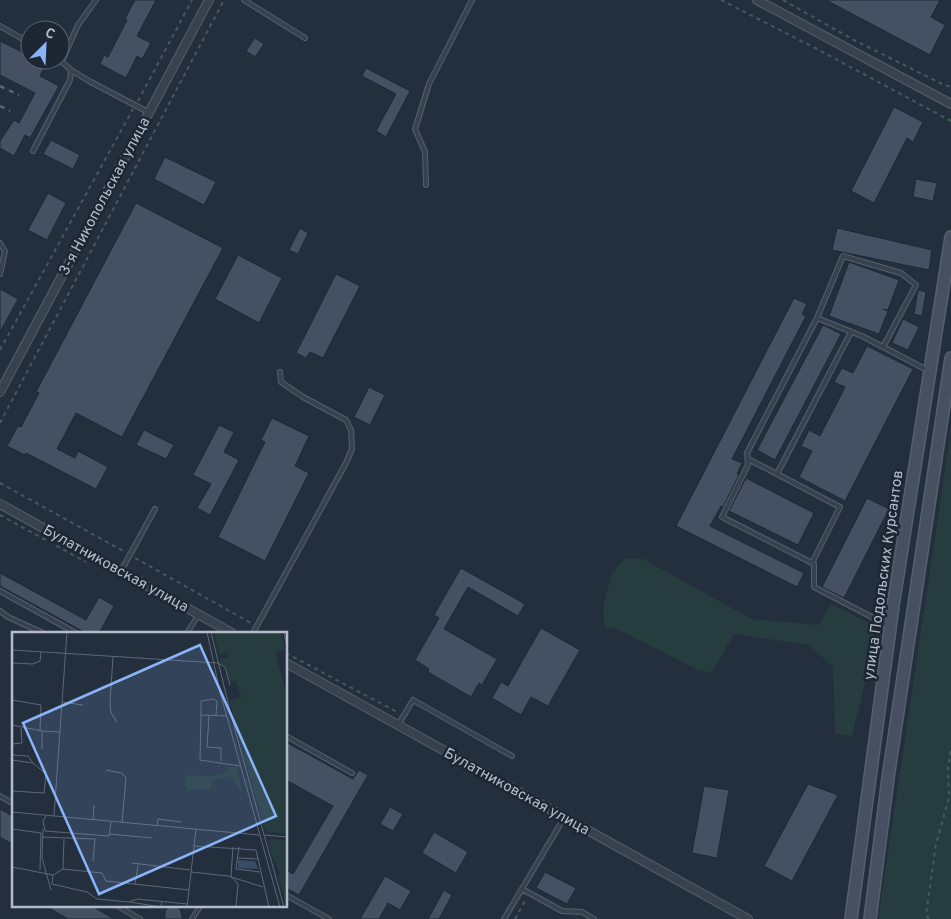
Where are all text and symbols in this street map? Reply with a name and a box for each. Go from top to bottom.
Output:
north arrow [20,20,70,70]
text: С [42,25,57,44]
street label: 3-я Никопольская улица [56,114,155,279]
street label: улица Подольских Курсантов [860,469,909,681]
street label: Булатниковская улица [39,521,191,617]
inset map [12,632,288,906]
street label: Булатниковская улица [440,744,592,840]

